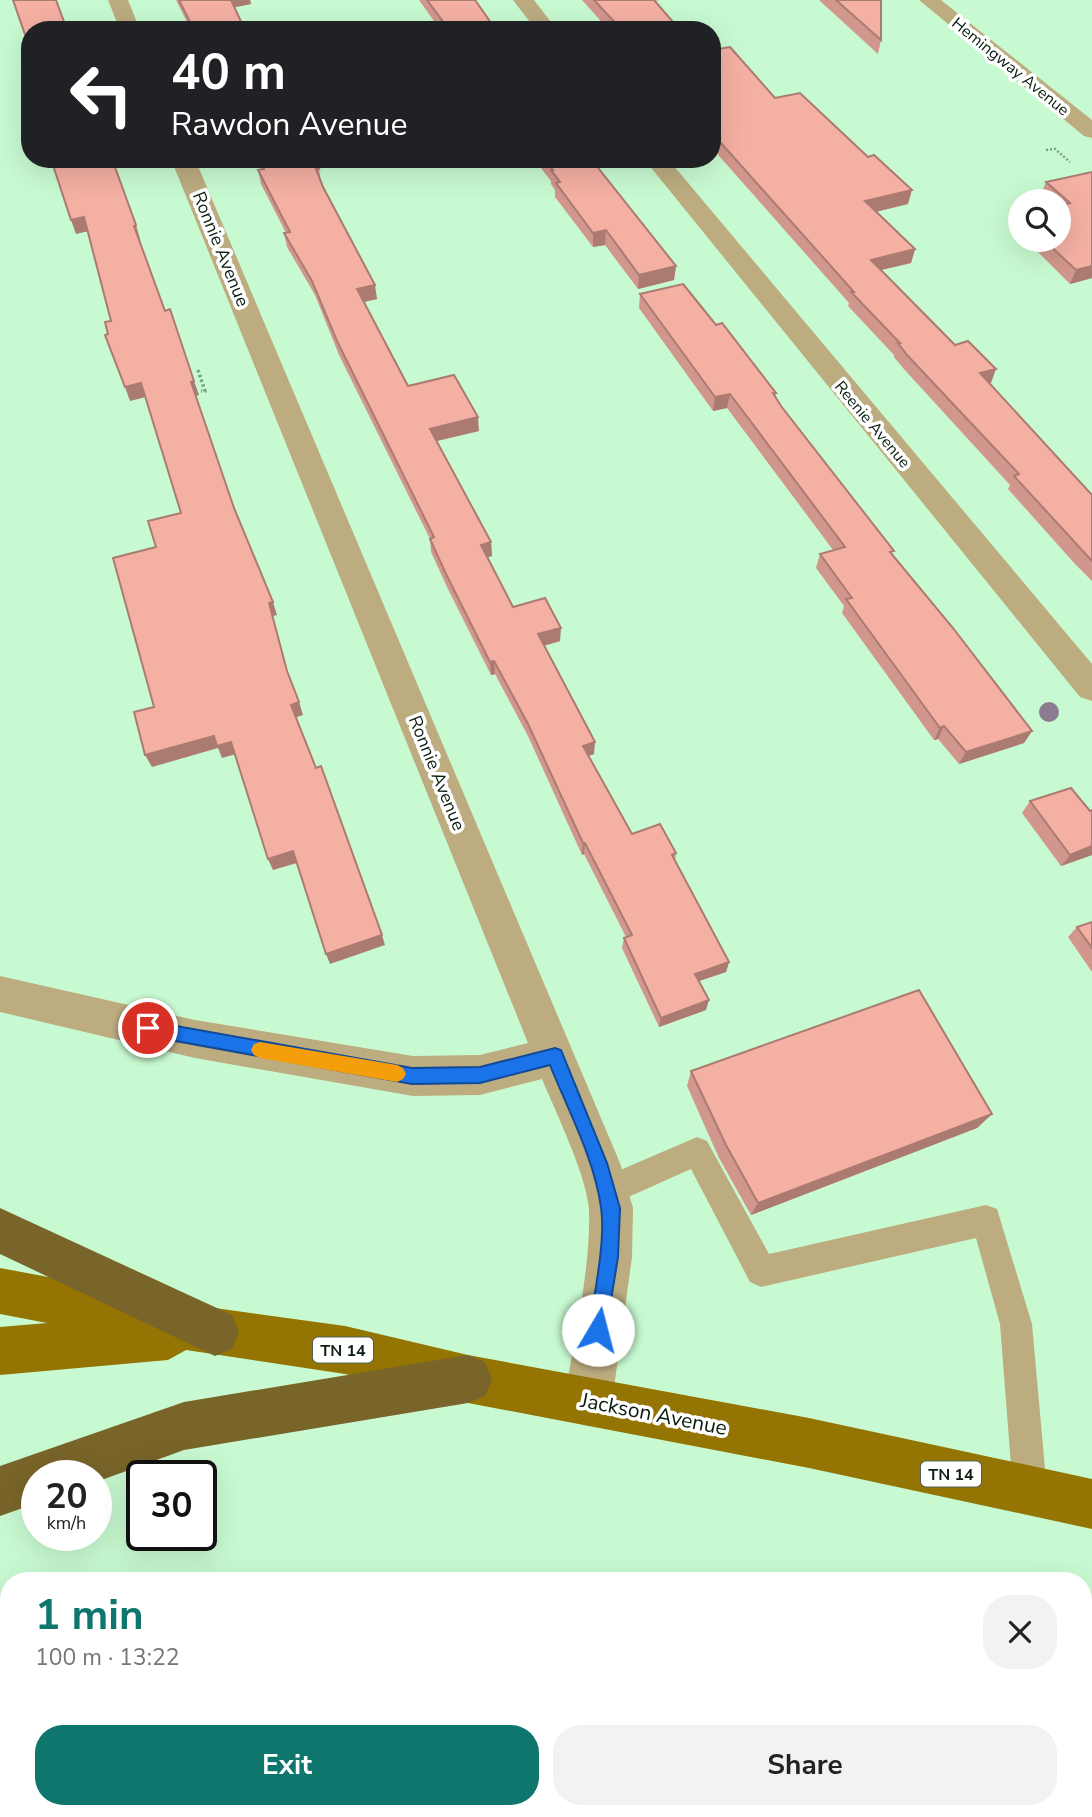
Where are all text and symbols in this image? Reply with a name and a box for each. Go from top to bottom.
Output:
street label: Hemingway Avenue [947,13,1074,121]
text: 40 m [171,39,286,106]
icon: left [56,49,147,140]
text: Rawdon Avenue [171,103,408,146]
street label: Ronnie Avenue [187,188,255,310]
map controls [1008,189,1071,252]
button: search [1008,189,1071,252]
street label: Reenie Avenue [829,376,915,473]
street label: Ronnie Avenue [403,712,471,834]
pin [118,998,178,1058]
icon: arrive [129,1009,167,1047]
position arrow [561,1293,635,1367]
road number: TN 14 [313,1338,373,1362]
street label: Jackson Avenue [577,1386,730,1442]
speed limit sign: 30 [126,1460,217,1551]
road number: TN 14 [921,1462,981,1486]
text: 20 [45,1473,88,1520]
text: km/h [47,1511,86,1535]
text: 1 min [35,1587,144,1644]
button: close [983,1595,1057,1669]
text: 100 m · 13:22 [35,1642,180,1673]
button: Exit [35,1725,539,1805]
button: Share [553,1725,1057,1805]

